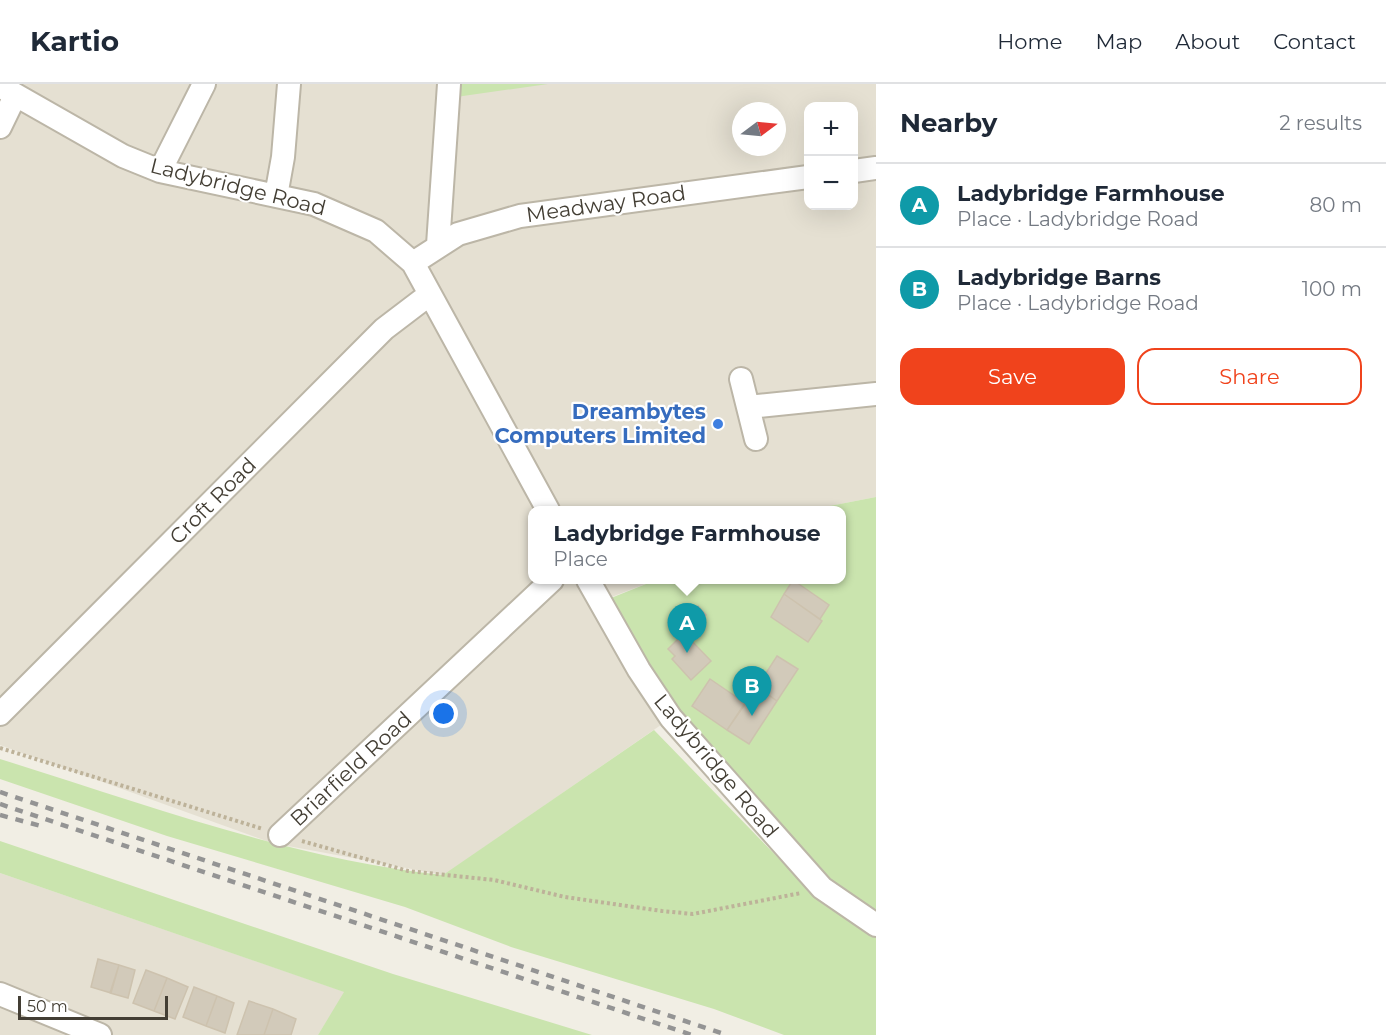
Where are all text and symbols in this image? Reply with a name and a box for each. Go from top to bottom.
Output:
text: Kartio [30,24,119,58]
text: Home [997,29,1062,54]
text: Map [1095,29,1142,54]
text: About [1175,29,1240,54]
text: Contact [1273,29,1356,54]
north arrow [732,102,786,156]
map controls [804,102,858,210]
button: + [804,102,858,156]
text: Nearby [900,107,997,139]
text: 2 results [1279,111,1362,135]
street label: Ladybridge Road [148,153,329,220]
button: − [804,156,858,210]
street label: Meadway Road [525,180,687,227]
text: Ladybridge Farmhouse [957,180,1225,207]
text: A [912,193,927,217]
text: 80 m [1310,193,1362,217]
text: Place · Ladybridge Road [957,207,1199,231]
text: Ladybridge Barns [957,264,1161,291]
text: B [912,277,927,301]
text: 100 m [1302,277,1362,301]
text: Place · Ladybridge Road [957,291,1199,315]
button: Save [900,348,1125,405]
button: Share [1137,348,1362,405]
place label: Dreambytes Computers Limited [494,399,706,448]
marker: Dreambytes Computers Limited [711,417,725,431]
street label: Croft Road [164,452,261,549]
popup [528,506,846,584]
text: Ladybridge Farmhouse [553,520,821,547]
text: Place [553,547,608,571]
pin: A [668,604,706,653]
pin: B [732,666,771,716]
street label: Ladybridge Road [649,689,784,843]
your location [429,699,458,728]
street label: Briarfield Road [285,706,416,831]
scale bar [18,993,168,1020]
text: 50 m [27,997,68,1016]

